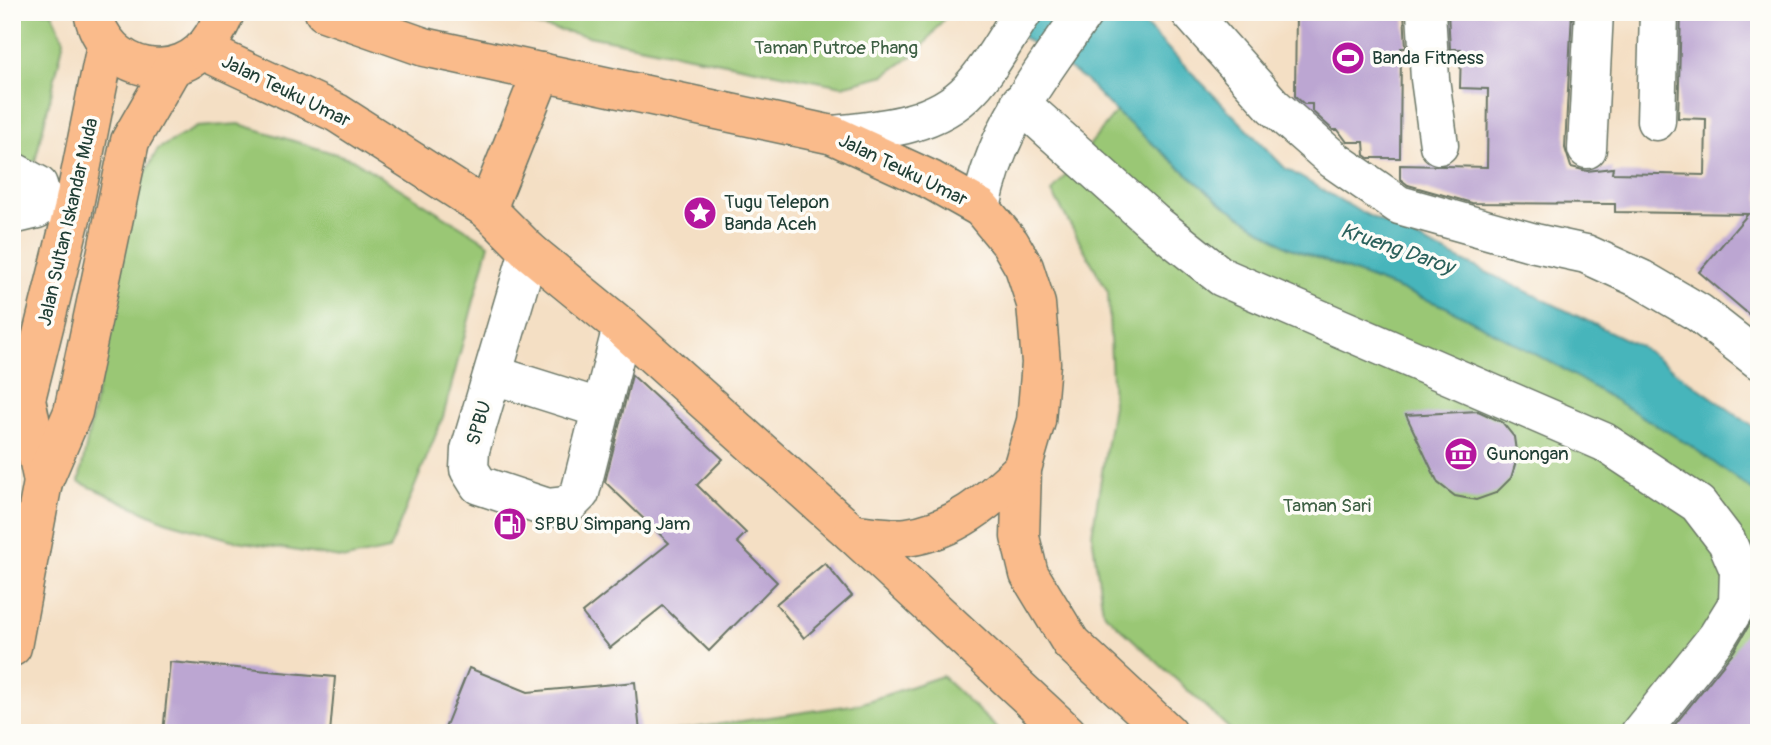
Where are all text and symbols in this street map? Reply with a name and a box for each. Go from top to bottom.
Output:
park label: Taman Putroe Phang [754,36,918,60]
sports icon: Banda Fitness [1329,39,1367,77]
place label: Banda Fitness [1372,46,1484,70]
street label: Jalan Teuku Umar [218,49,355,133]
street label: Jalan Sultan Iskandar Muda [32,115,104,328]
street label: Jalan Teuku Umar [835,128,972,212]
place label: Tugu Telepon Banda Aceh [724,190,829,236]
place icon: Tugu Telepon Banda Aceh [681,194,719,232]
water label: Krueng Daroy [1337,217,1460,282]
street label: SPBU [461,398,497,448]
museum icon: Gunongan [1442,435,1480,473]
place label: Gunongan [1486,442,1569,466]
park label: Taman Sari [1283,494,1371,518]
fuel station icon: SPBU Simpang Jam [491,505,529,543]
place label: SPBU Simpang Jam [534,512,690,536]

